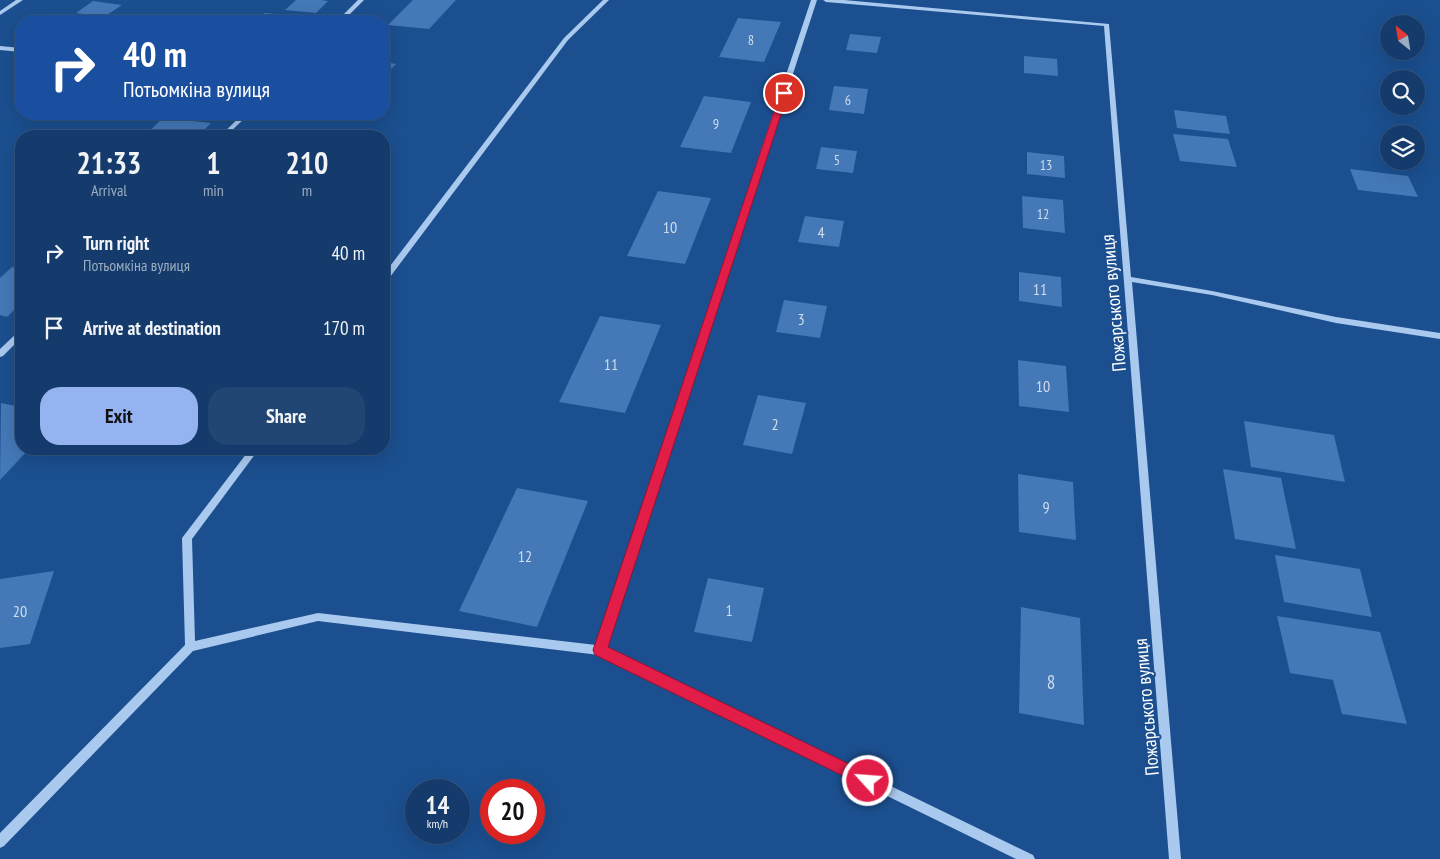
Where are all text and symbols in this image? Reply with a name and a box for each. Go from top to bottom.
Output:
north arrow [1380,15,1425,60]
map controls [1380,15,1425,170]
text: 40 m [123,31,187,77]
house number: 8 [748,31,754,49]
icon: right [40,35,105,100]
button: search [1380,70,1425,115]
pin [763,72,805,114]
text: Потьомкіна вулиця [123,75,270,103]
icon: arrive [770,79,798,107]
house number: 6 [845,91,851,109]
house number: 9 [713,115,719,133]
button: layers [1380,125,1425,170]
text: 21:33 [77,143,141,182]
text: 1 [206,143,221,182]
text: 210 [285,143,328,182]
house number: 5 [834,151,840,169]
house number: 13 [1040,156,1052,174]
text: Arrival [91,180,127,200]
text: min [203,180,224,200]
text: m [302,180,312,200]
house number: 12 [1037,205,1049,223]
house number: 10 [663,217,677,237]
house number: 4 [817,222,825,242]
text: Turn right [83,231,149,255]
street label: Пожарського вулиця [1095,233,1131,373]
icon: right [40,239,68,267]
text: 40 m [332,241,365,265]
text: Потьомкіна вулиця [83,255,190,275]
house number: 11 [1033,279,1047,299]
house number: 3 [797,309,805,329]
icon: arrive [40,314,68,342]
text: Arrive at destination [83,316,221,340]
text: 170 m [323,316,365,340]
house number: 11 [604,354,618,374]
house number: 10 [1036,376,1050,396]
button: Exit [40,387,198,445]
button: Share [208,387,365,445]
house number: 2 [771,414,779,434]
house number: 9 [1042,497,1050,517]
house number: 12 [518,546,532,566]
house number: 1 [725,600,733,620]
house number: 20 [13,601,27,621]
street label: Пожарського вулиця [1128,637,1164,777]
house number: 8 [1047,670,1055,694]
position arrow [841,754,893,806]
speed limit sign: 20 [480,779,545,844]
text: 14 [426,789,449,821]
text: km/h [427,816,448,831]

